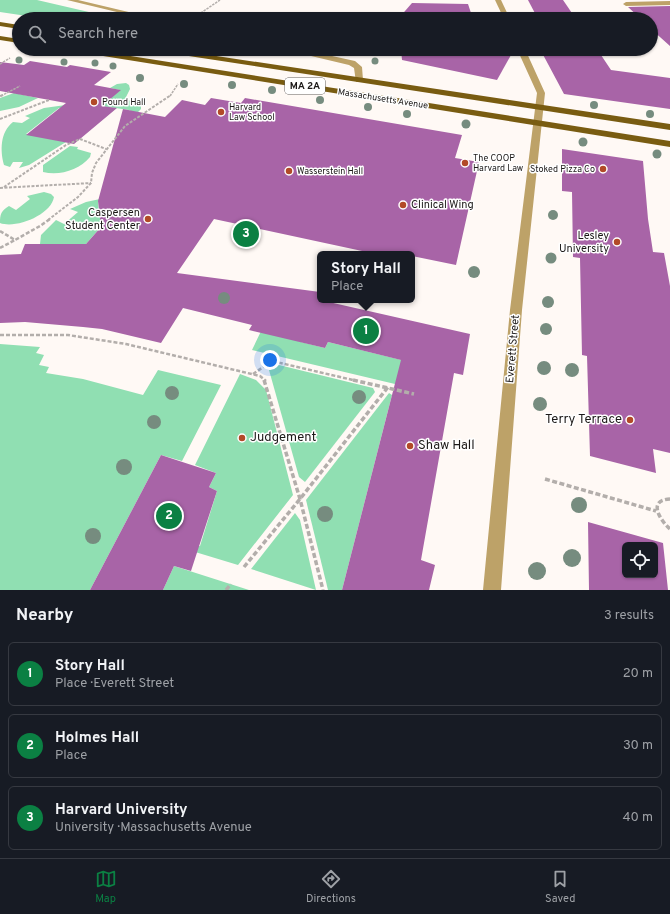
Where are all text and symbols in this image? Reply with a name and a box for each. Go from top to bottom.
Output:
search box [12,12,658,56]
icon: search [26,23,48,45]
text: Search here [58,25,138,44]
road number: MA 2A [285,78,325,94]
street label: Massachusetts Avenue [337,86,429,112]
marker: Pound Hall [89,97,99,107]
place label: Pound Hall [102,97,146,108]
place label: Harvard Law School [229,102,275,123]
marker: Harvard Law School [216,107,226,117]
place label: The COOP Harvard Law [473,153,524,174]
marker: The COOP Harvard Law [460,158,470,168]
place label: Stoked Pizza Co [530,164,595,175]
marker: Stoked Pizza Co [598,164,608,174]
marker: Wasserstein Hall [284,166,294,176]
place label: Wasserstein Hall [297,166,363,177]
place label: Clinical Wing [411,198,474,212]
marker: Clinical Wing [398,200,408,210]
place label: Caspersen Student Center [65,206,141,233]
marker: Caspersen Student Center [143,214,153,224]
pin: 3 [233,219,259,249]
place label: Lesley University [559,229,609,256]
marker: Lesley University [612,237,622,247]
popup [317,251,415,303]
text: Story Hall [331,260,401,279]
text: Place [331,279,363,295]
street label: Everett Street [503,314,523,384]
pin: 1 [353,316,379,346]
your location [260,350,280,370]
place label: Terry Terrace [545,412,622,428]
marker: Terry Terrace [625,415,635,425]
place label: Judgement [250,430,316,446]
marker: Judgement [237,433,247,443]
place label: Shaw Hall [418,438,475,454]
marker: Shaw Hall [405,441,415,451]
pin: 2 [156,501,182,531]
map controls [622,542,658,578]
button: locate [622,542,658,578]
text: Nearby [16,605,73,627]
text: 3 results [604,608,654,624]
text: Story Hall [55,657,125,676]
text: 1 [27,666,33,682]
text: 20 m [623,666,653,682]
text: Place · Everett Street [55,676,174,692]
text: Holmes Hall [55,729,139,748]
text: 2 [26,738,34,754]
text: 30 m [623,738,653,754]
text: Place [55,748,87,764]
text: Harvard University [55,801,188,820]
text: 3 [26,810,34,826]
text: 40 m [623,810,653,826]
text: University · Massachusetts Avenue [55,820,252,836]
tab: Map [95,868,117,906]
tab: Directions [306,868,356,906]
tab: Saved [545,868,575,906]

